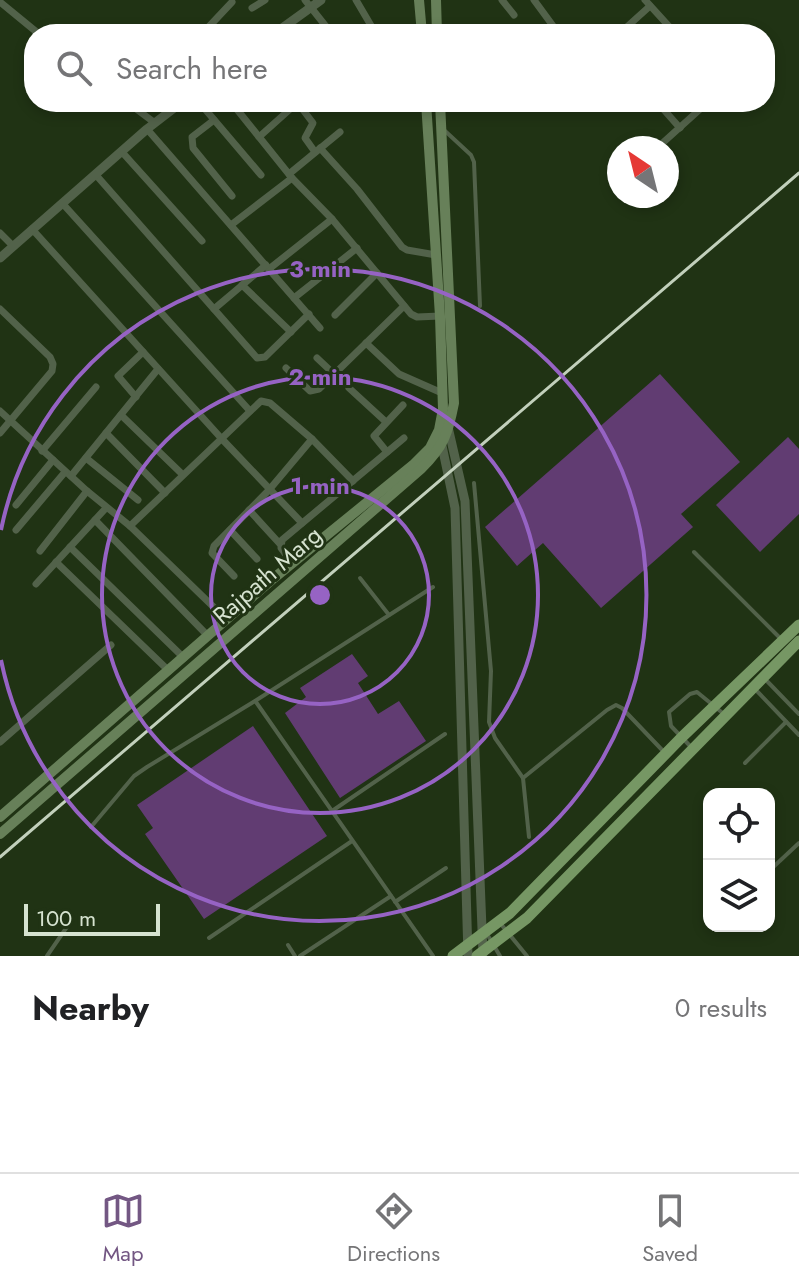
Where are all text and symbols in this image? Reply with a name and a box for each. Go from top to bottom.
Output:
search box [24,24,775,112]
icon: search [52,46,96,90]
text: Search here [116,47,268,90]
north arrow [607,136,679,208]
text: 3 min [289,251,351,286]
text: 2 min [288,359,352,394]
text: 1 min [290,468,350,503]
street label: Rajpath Marg [205,518,329,632]
centre of rings [306,581,334,609]
map controls [703,788,775,932]
button: locate [703,788,775,860]
button: layers [703,860,775,932]
scale bar [24,900,160,936]
text: 100 m [36,902,96,934]
text: Nearby [32,984,149,1033]
text: 0 results [675,989,767,1027]
tab: Map [101,1189,145,1269]
tab: Directions [347,1189,440,1269]
tab: Saved [642,1189,698,1269]

